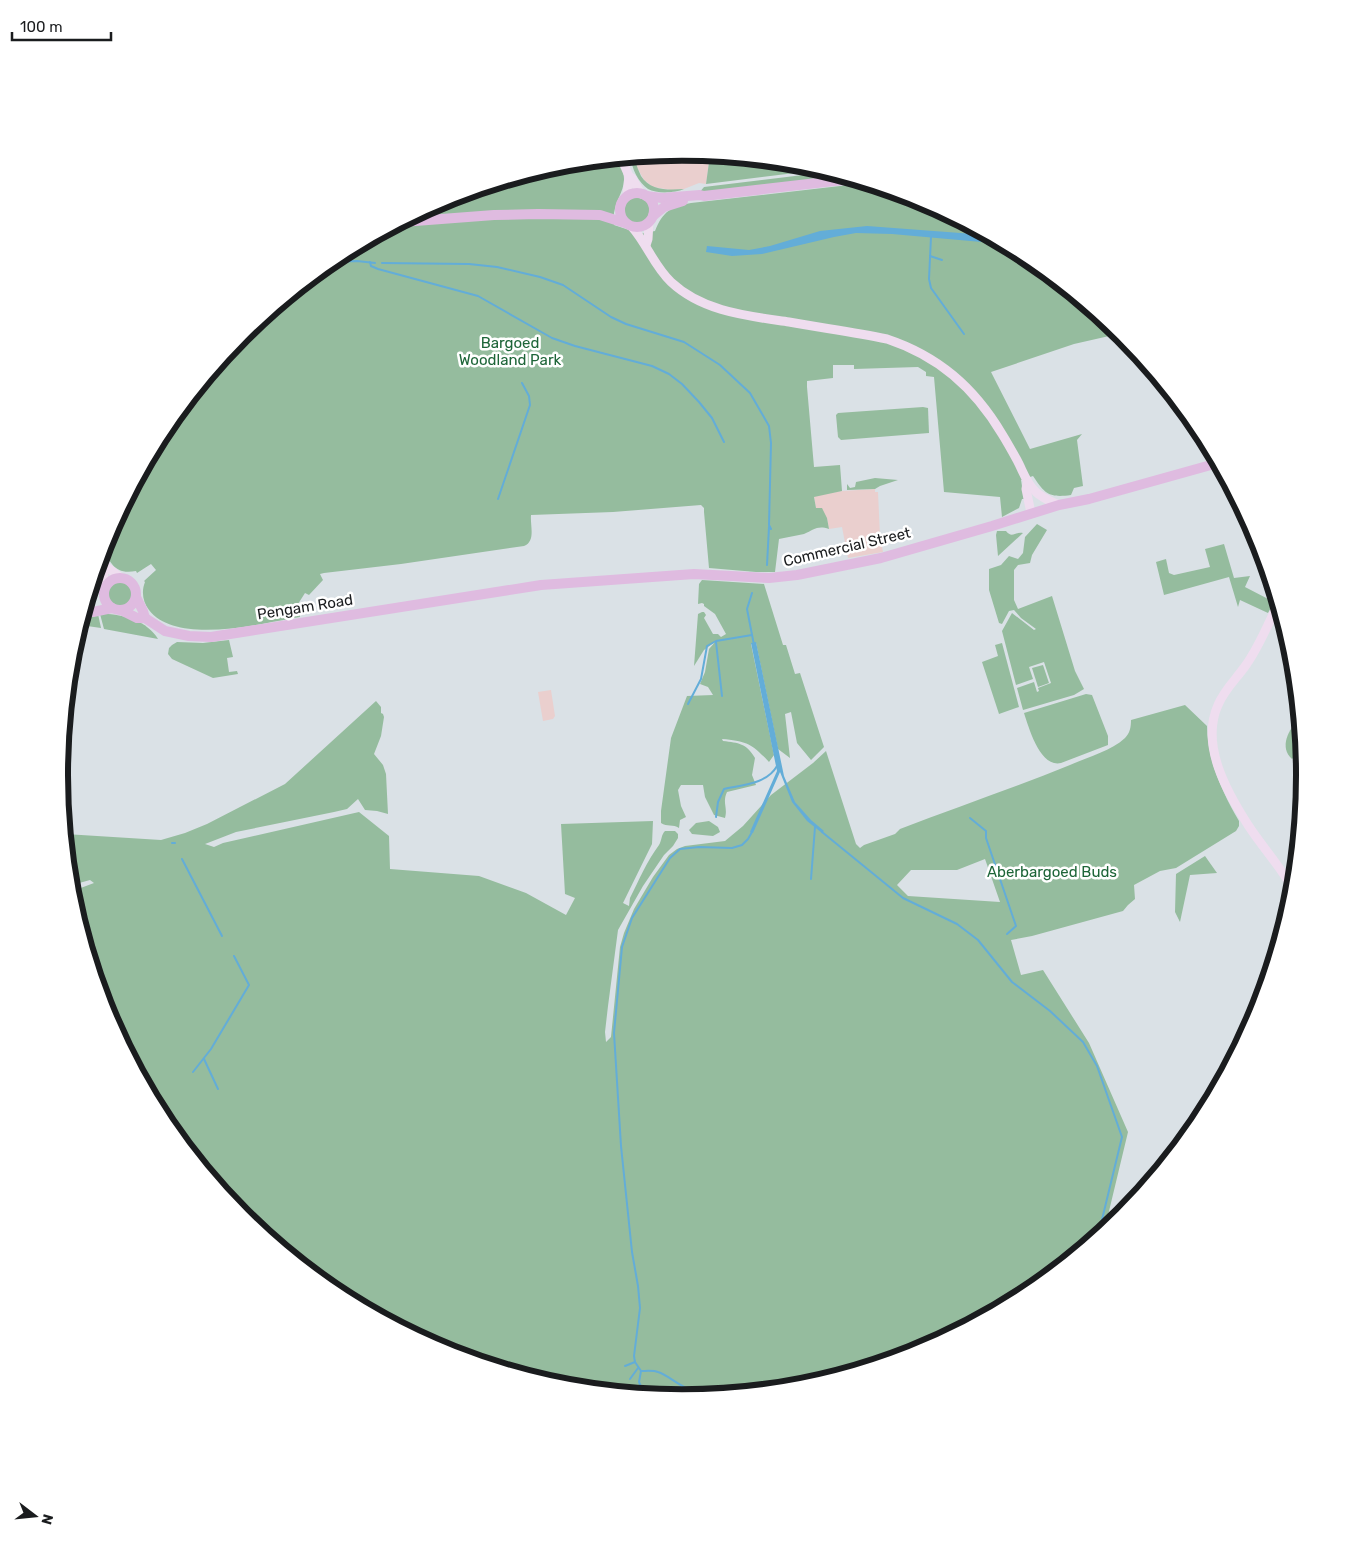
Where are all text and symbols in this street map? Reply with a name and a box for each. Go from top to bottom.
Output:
scale bar [12,10,111,42]
text: 100 m [20,18,62,36]
park label: Bargoed Woodland Park [459,334,562,369]
street label: Commercial Street [782,524,913,570]
street label: Pengam Road [256,591,354,623]
park label: Aberbargoed Buds [987,863,1117,881]
north arrow [10,1491,60,1541]
text: N [37,1512,57,1527]

